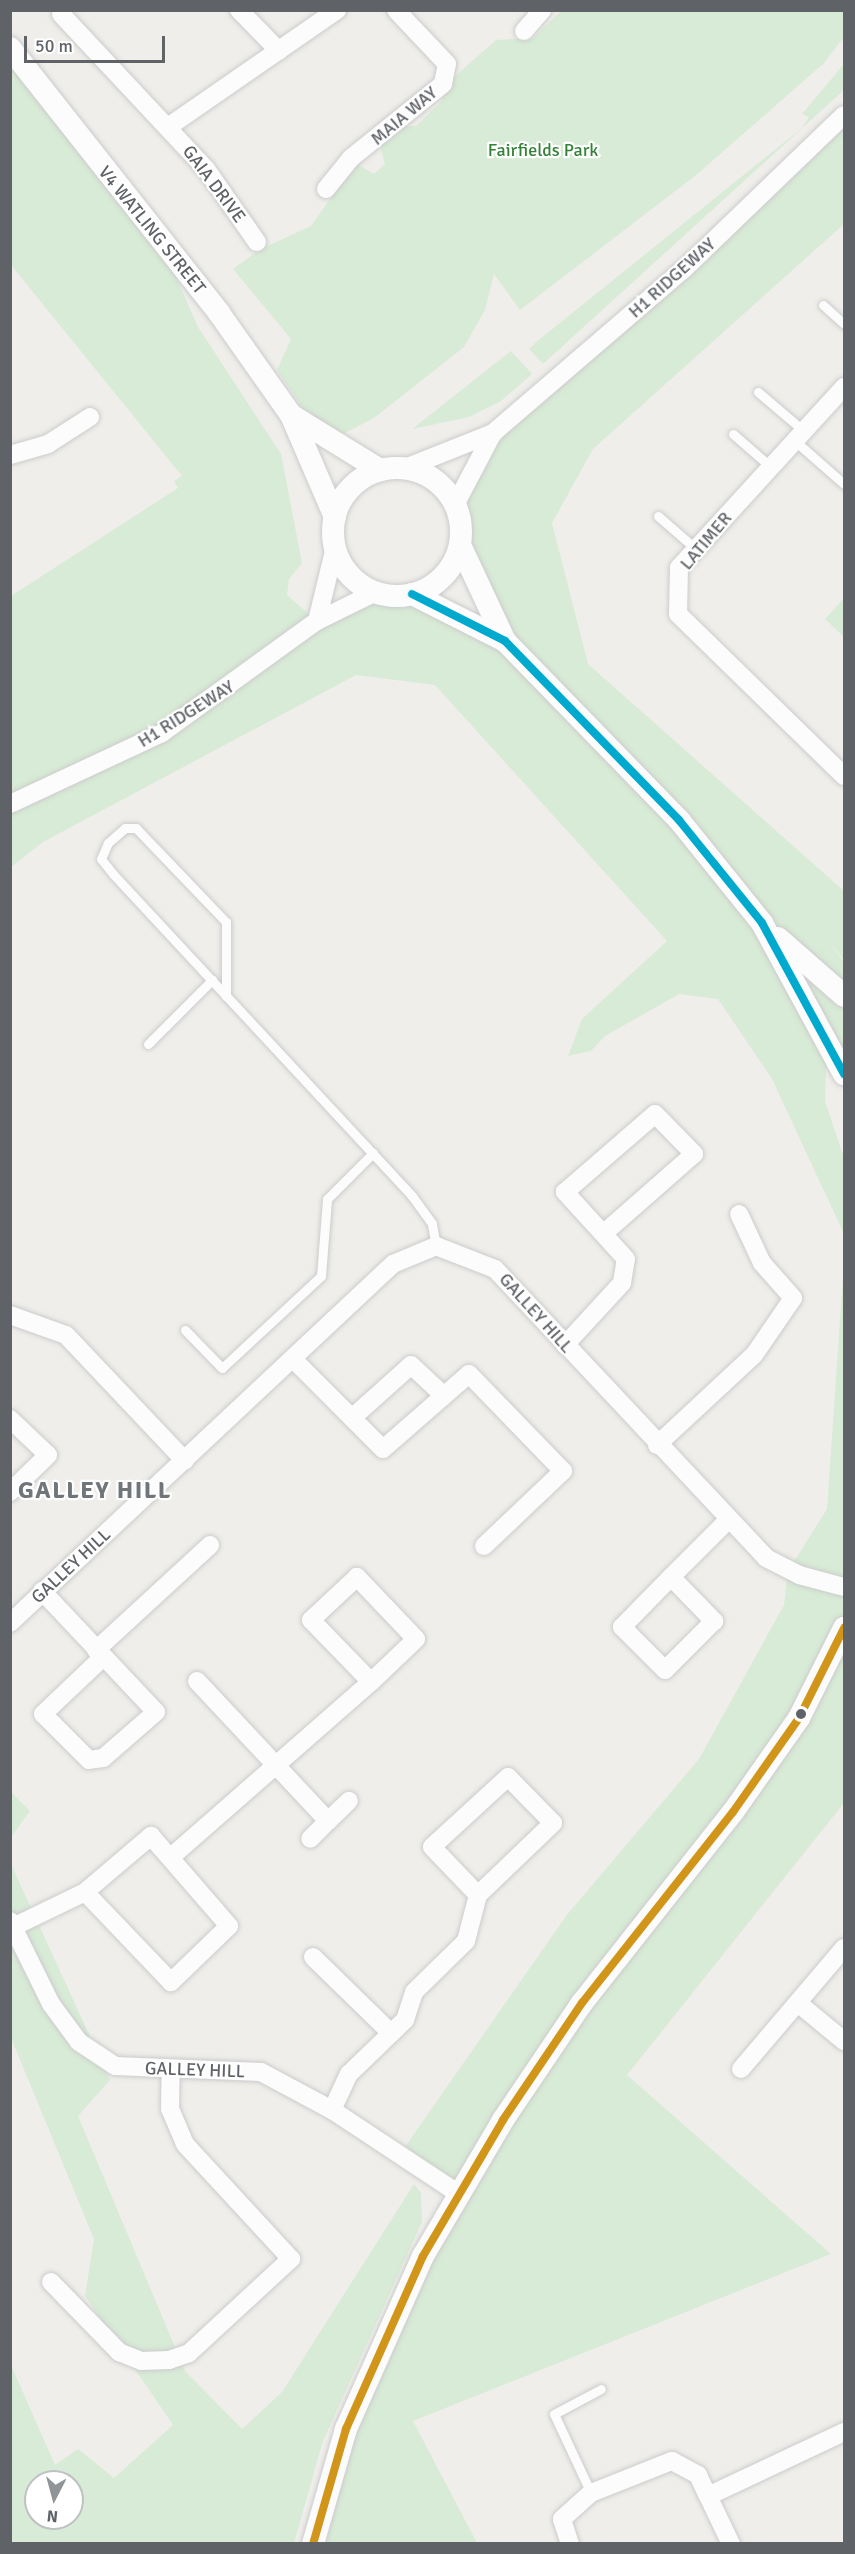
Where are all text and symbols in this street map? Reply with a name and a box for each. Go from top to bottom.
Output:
scale bar [27,24,168,62]
text: 50 m [35,35,73,57]
street label: MAIA WAY [367,82,441,150]
park label: Fairfields Park [488,139,598,161]
street label: GAIA DRIVE [178,141,250,227]
street label: V4 WATLING STREET [94,162,210,298]
street label: H1 RIDGEWAY [624,233,720,323]
street label: LATIMER [676,508,736,574]
street label: H1 RIDGEWAY [134,676,238,752]
street label: GALLEY HILL [494,1269,578,1357]
district label: GALLEY HILL [18,1477,172,1505]
street label: GALLEY HILL [27,1524,115,1608]
unlabelled marker [795,1708,807,1720]
street label: GALLEY HILL [145,2057,245,2083]
north arrow [24,2470,84,2530]
text: N [46,2505,59,2526]

